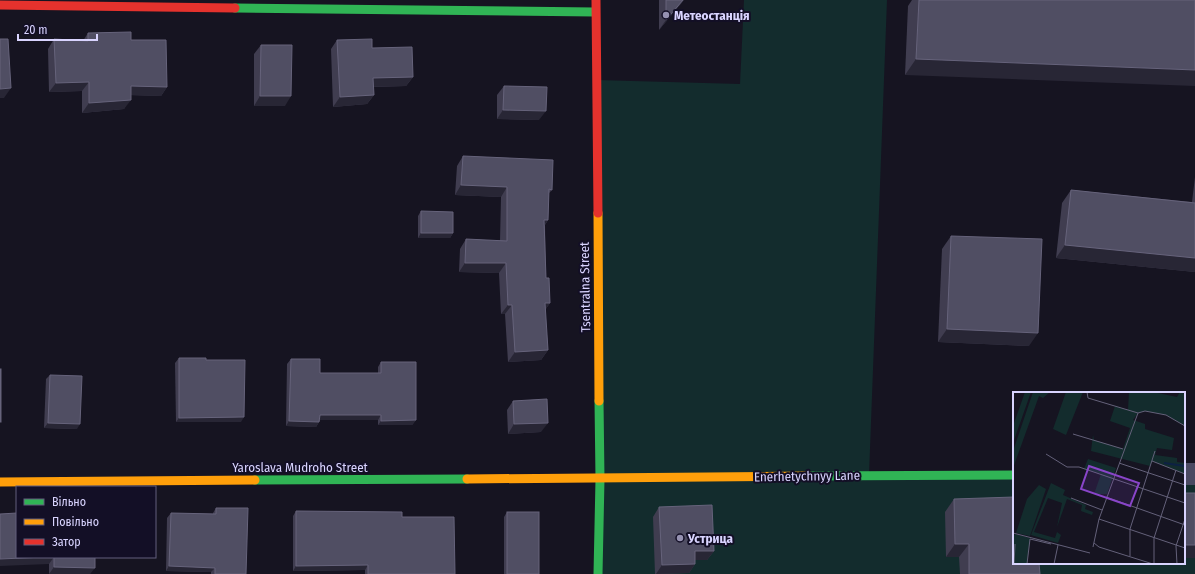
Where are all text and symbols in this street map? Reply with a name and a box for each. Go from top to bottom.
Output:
place label: Метеостанція [674,8,750,23]
marker: Метеостанція [661,10,671,20]
scale bar [18,16,97,42]
text: 20 m [24,23,48,37]
street label: Tsentralna Street [577,241,593,332]
inset map [1013,392,1185,564]
street label: Yaroslava Mudroho Street [232,460,369,475]
street label: Enerhetychnyy Lane [754,468,860,484]
legend [16,486,156,558]
text: Вільно [52,495,86,509]
text: Повільно [52,515,99,529]
place label: Устрица [687,531,734,546]
marker: Устрица [675,533,685,543]
text: Затор [52,535,81,549]

